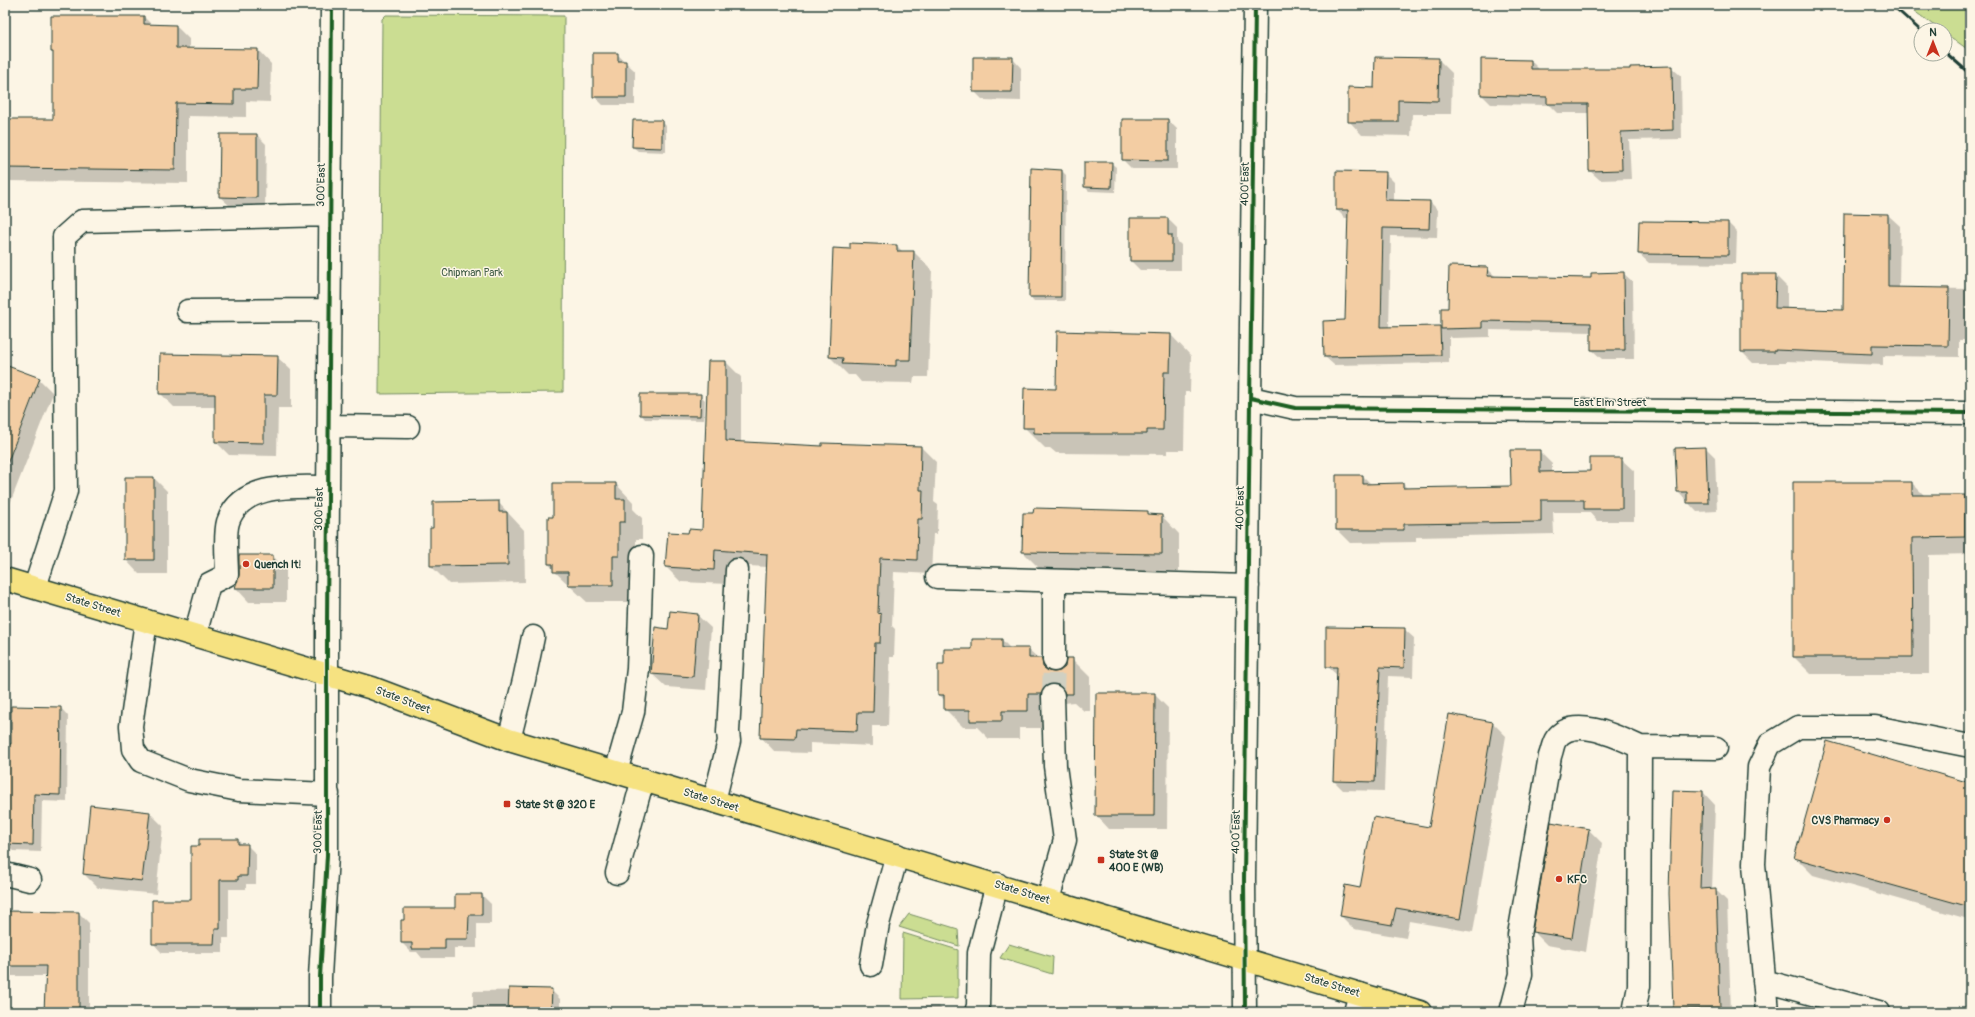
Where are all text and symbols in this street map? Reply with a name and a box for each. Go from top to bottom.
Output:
north arrow [1913,22,1953,62]
text: N [1929,26,1937,39]
street label: 400 East [1238,161,1252,206]
street label: 300 East [314,162,328,207]
park label: Chipman Park [441,266,503,279]
street label: East Elm Street [1574,396,1647,409]
street label: 400 East [1233,485,1247,530]
street label: 300 East [312,486,326,531]
place label: Quench It! [254,558,302,571]
marker: Quench It! [241,559,251,569]
street label: State Street [64,590,123,620]
street label: State Street [374,684,433,717]
street label: State Street [682,785,741,815]
place label: State St @ 320 E [515,798,595,811]
marker: State St @ 320 E [502,799,512,809]
street label: 300 East [311,809,325,854]
street label: 400 East [1229,809,1243,854]
place label: CVS Pharmacy [1811,814,1879,827]
marker: CVS Pharmacy [1882,815,1892,825]
place label: State St @ 400 E (WB) [1108,848,1164,874]
marker: State St @ 400 E (WB) [1096,855,1106,865]
place label: KFC [1567,873,1587,886]
marker: KFC [1554,874,1564,884]
street label: State Street [993,877,1052,907]
street label: State Street [1303,970,1362,1000]

